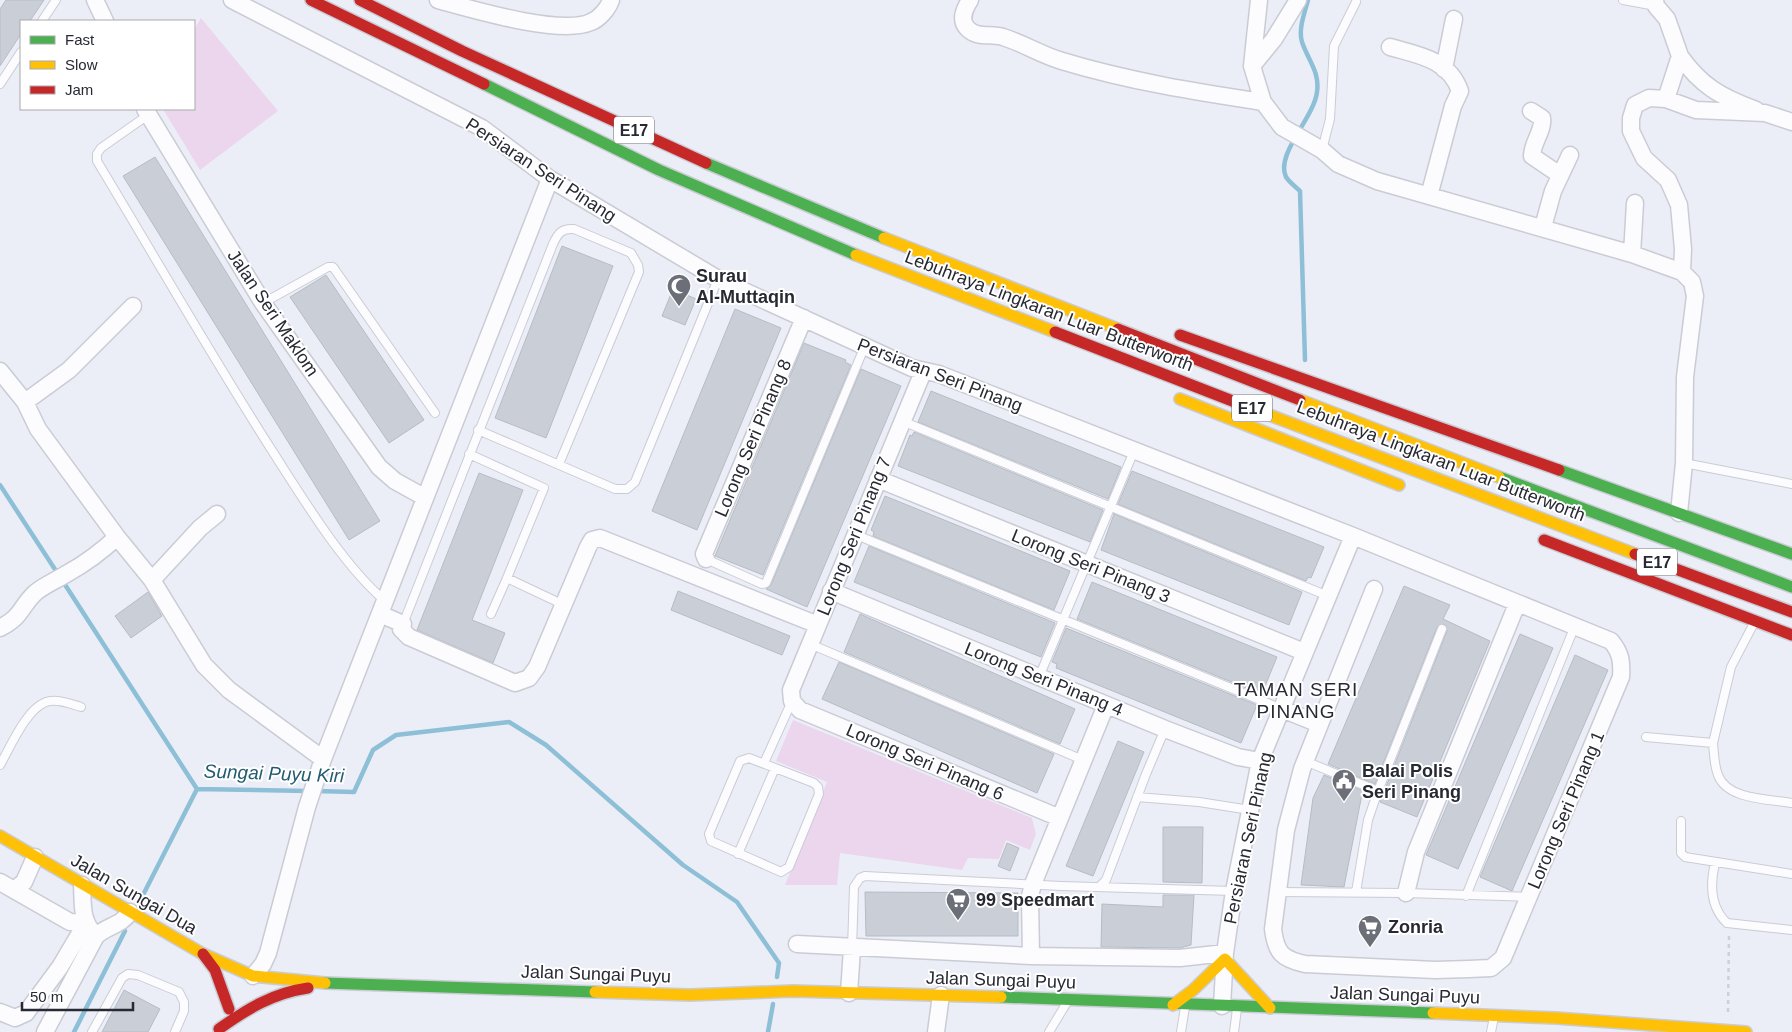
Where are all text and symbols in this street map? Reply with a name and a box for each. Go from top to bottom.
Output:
legend [20,20,195,110]
text: Fast [65,31,95,48]
text: Slow [65,56,98,73]
text: Jam [65,81,93,98]
street label: Persiaran Seri Pinang [462,114,620,226]
road number: E17 [614,116,654,144]
street label: Jalan Seri Maklom [223,246,323,380]
street label: Lebuhraya Lingkaran Luar Butterworth [902,247,1196,375]
place label: Surau Al-Muttaqin [696,266,795,307]
mosque icon: Surau Al-Muttaqin [666,273,692,307]
street label: Persiaran Seri Pinang [855,334,1025,416]
street label: Lorong Seri Pinang 8 [711,356,795,520]
road number: E17 [1232,394,1272,422]
street label: Lebuhraya Lingkaran Luar Butterworth [1294,397,1588,525]
street label: Lorong Seri Pinang 7 [813,454,895,618]
street label: Lorong Seri Pinang 3 [1009,525,1173,607]
road number: E17 [1637,548,1677,576]
street label: Lorong Seri Pinang 4 [962,638,1126,720]
district label: TAMAN SERI PINANG [1234,679,1358,722]
street label: Lorong Seri Pinang 6 [843,720,1007,804]
street label: Lorong Seri Pinang 1 [1524,728,1608,892]
street label: Persiaran Seri Pinang [1220,750,1276,926]
water label: Sungai Puyu Kiri [203,761,345,786]
place label: Balai Polis Seri Pinang [1362,761,1461,802]
public building icon: Balai Polis Seri Pinang [1331,768,1357,802]
street label: Jalan Sungai Dua [67,850,201,939]
supermarket icon: 99 Speedmart [945,887,971,921]
place label: 99 Speedmart [976,890,1094,910]
supermarket icon: Zonria [1357,914,1383,948]
place label: Zonria [1388,917,1444,937]
street label: Jalan Sungai Puyu [521,961,671,987]
street label: Jalan Sungai Puyu [926,967,1076,993]
scale bar [22,980,134,1012]
street label: Jalan Sungai Puyu [1330,982,1480,1008]
text: 50 m [30,988,63,1005]

